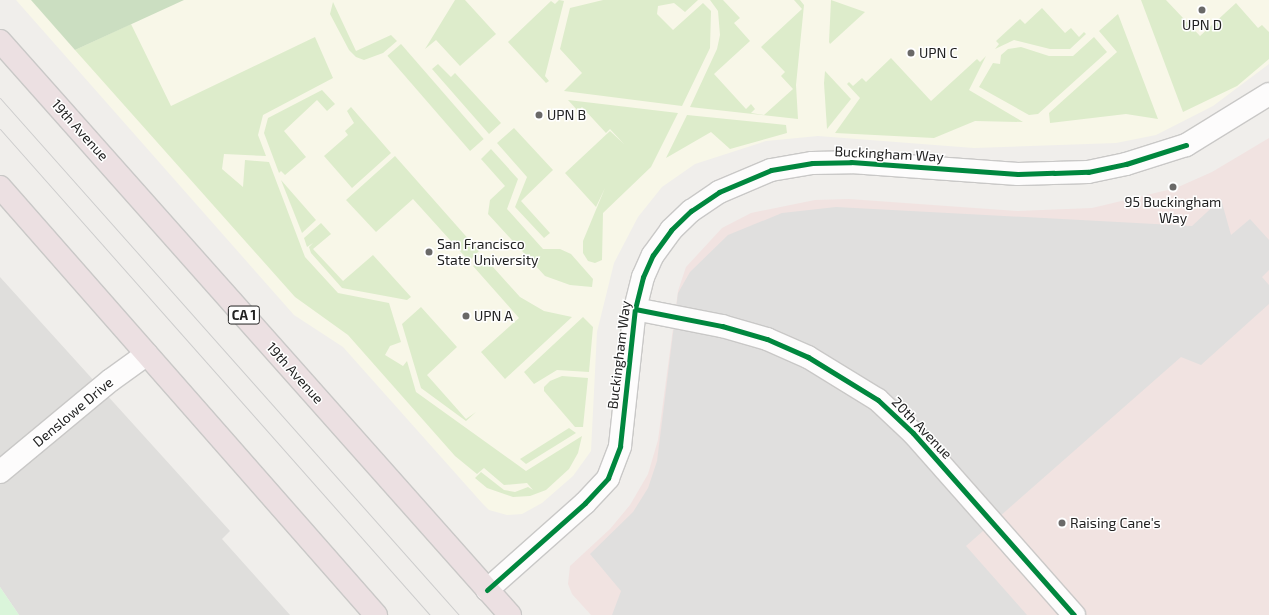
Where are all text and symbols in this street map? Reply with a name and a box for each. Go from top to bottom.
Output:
marker: UPN D [1197,5,1207,15]
place label: UPN D [1182,17,1222,33]
place label: UPN C [919,45,958,61]
marker: UPN C [906,48,916,58]
street label: 19th Avenue [48,96,112,164]
place label: UPN B [547,107,586,123]
marker: UPN B [534,110,544,120]
street label: Buckingham Way [834,143,944,165]
marker: 95 Buckingham Way [1168,182,1178,192]
place label: 95 Buckingham Way [1125,194,1221,226]
place label: San Francisco State University [437,236,538,268]
marker: San Francisco State University [424,247,434,257]
street label: Buckingham Way [604,300,634,410]
road number: CA 1 [227,304,261,326]
place label: UPN A [474,308,513,324]
marker: UPN A [461,311,471,321]
street label: 19th Avenue [263,339,327,407]
street label: Denslowe Drive [29,374,117,450]
street label: 20th Avenue [888,393,956,463]
place label: Raising Cane's [1070,515,1161,531]
marker: Raising Cane's [1057,518,1067,528]

